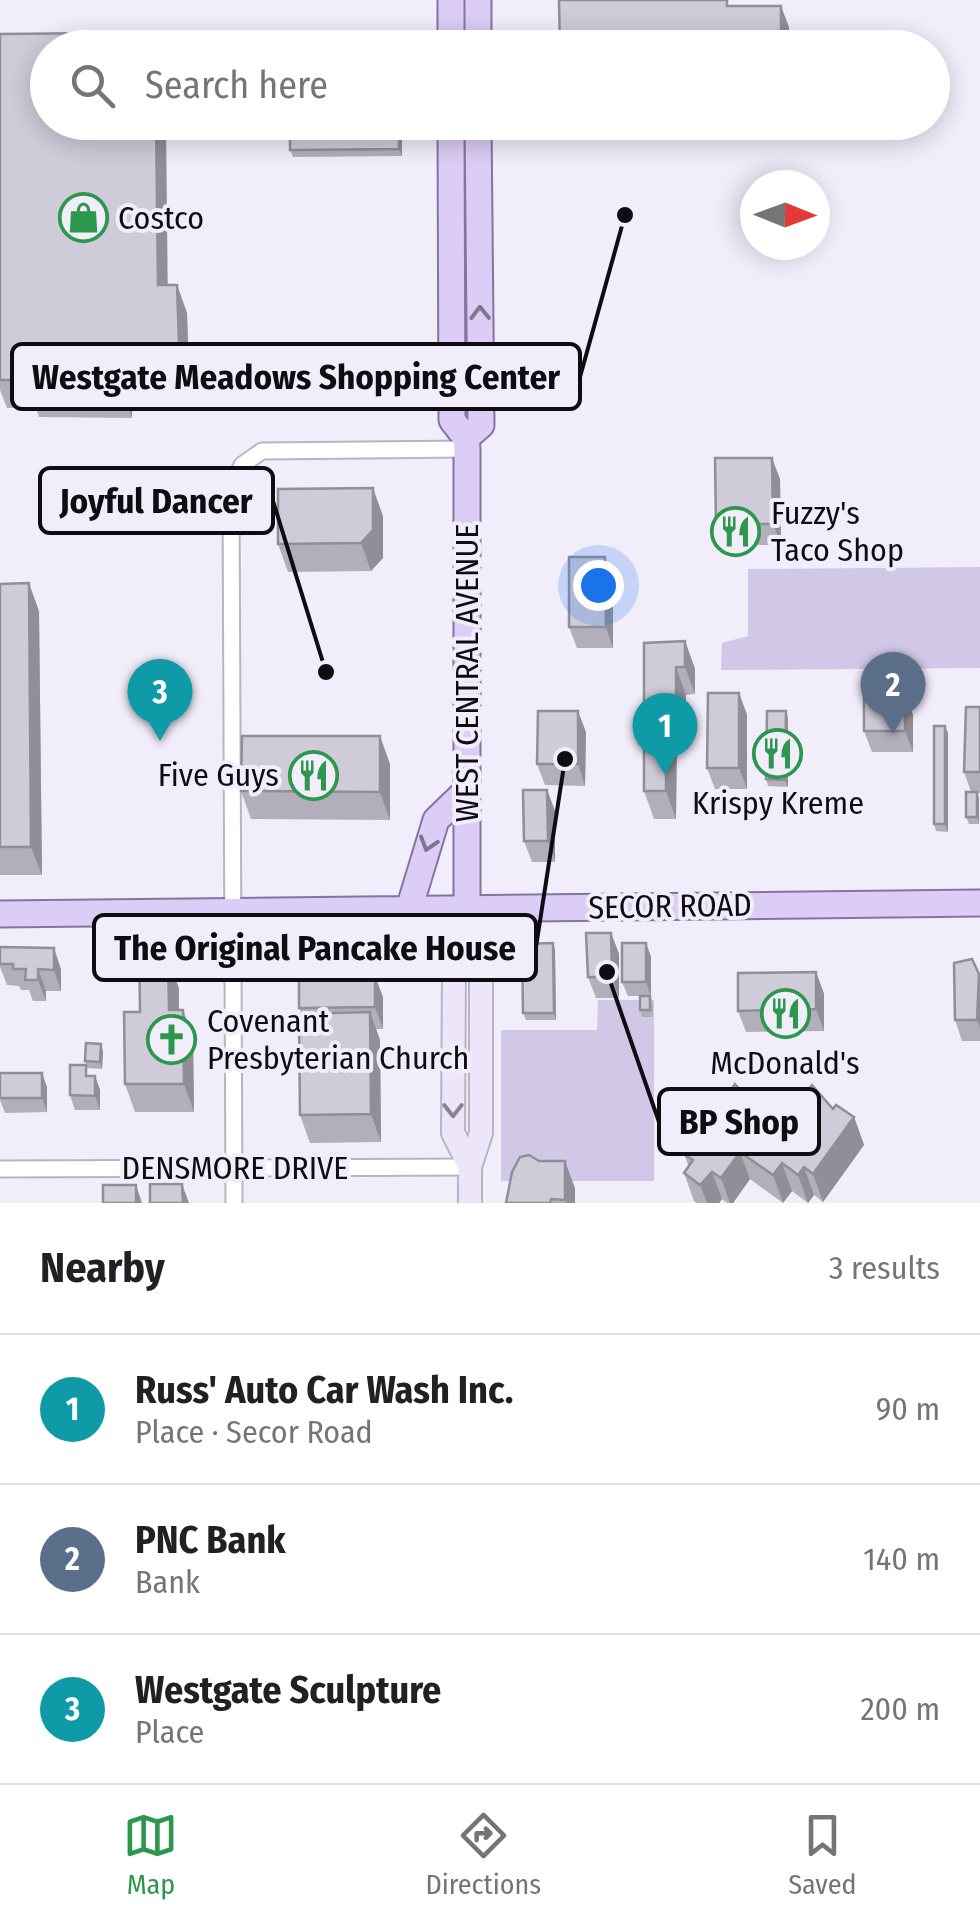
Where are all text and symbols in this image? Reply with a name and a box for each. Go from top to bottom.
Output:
search box [30,30,950,140]
icon: search [65,58,120,113]
text: Search here [145,62,328,108]
north arrow [740,170,830,260]
shop icon: Costco [57,192,109,244]
place label: Costco [118,199,204,237]
one-way arrow [469,304,491,320]
callout: Westgate Meadows Shopping Center [12,344,580,409]
text: Westgate Meadows Shopping Center [32,356,560,398]
callout: Joyful Dancer [40,468,273,533]
text: Joyful Dancer [58,480,253,522]
place label: Fuzzy's Taco Shop [771,494,904,569]
restaurant icon: Fuzzy's Taco Shop [710,505,762,557]
street label: WEST CENTRAL AVENUE [448,524,486,822]
your location [573,560,624,611]
pin: 2 [860,652,926,734]
pin: 3 [128,658,192,741]
pin: 1 [632,692,698,775]
restaurant icon: Krispy Kreme [752,727,804,779]
restaurant icon: Five Guys [288,749,340,801]
place label: Five Guys [158,756,279,794]
place label: Krispy Kreme [692,784,864,822]
one-way arrow [419,835,440,852]
street label: SECOR ROAD [588,886,752,926]
callout: The Original Pancake House [94,915,536,980]
text: The Original Pancake House [114,927,516,969]
restaurant icon: McDonald's [759,987,811,1039]
place label: Covenant Presbyterian Church [207,1002,469,1077]
church icon: Covenant Presbyterian Church [146,1013,198,1065]
place label: McDonald's [710,1044,860,1082]
callout: BP Shop [659,1089,819,1154]
text: BP Shop [679,1101,799,1143]
one-way arrow [442,1102,464,1118]
street label: DENSMORE DRIVE [122,1149,348,1187]
text: Nearby [40,1243,165,1293]
text: 3 results [829,1249,940,1287]
text: Russ' Auto Car Wash Inc. [135,1367,514,1413]
text: 1 [66,1390,79,1428]
text: 90 m [876,1390,940,1428]
text: Place · Secor Road [135,1413,373,1451]
text: PNC Bank [135,1517,286,1563]
text: 2 [65,1540,80,1578]
text: 140 m [863,1540,940,1578]
text: Bank [135,1563,200,1601]
text: Westgate Sculpture [135,1667,441,1713]
text: 3 [65,1690,80,1728]
text: 200 m [860,1690,940,1728]
text: Place [135,1713,204,1751]
tab: Map [123,1808,178,1901]
tab: Directions [425,1808,541,1901]
tab: Saved [788,1808,857,1901]

